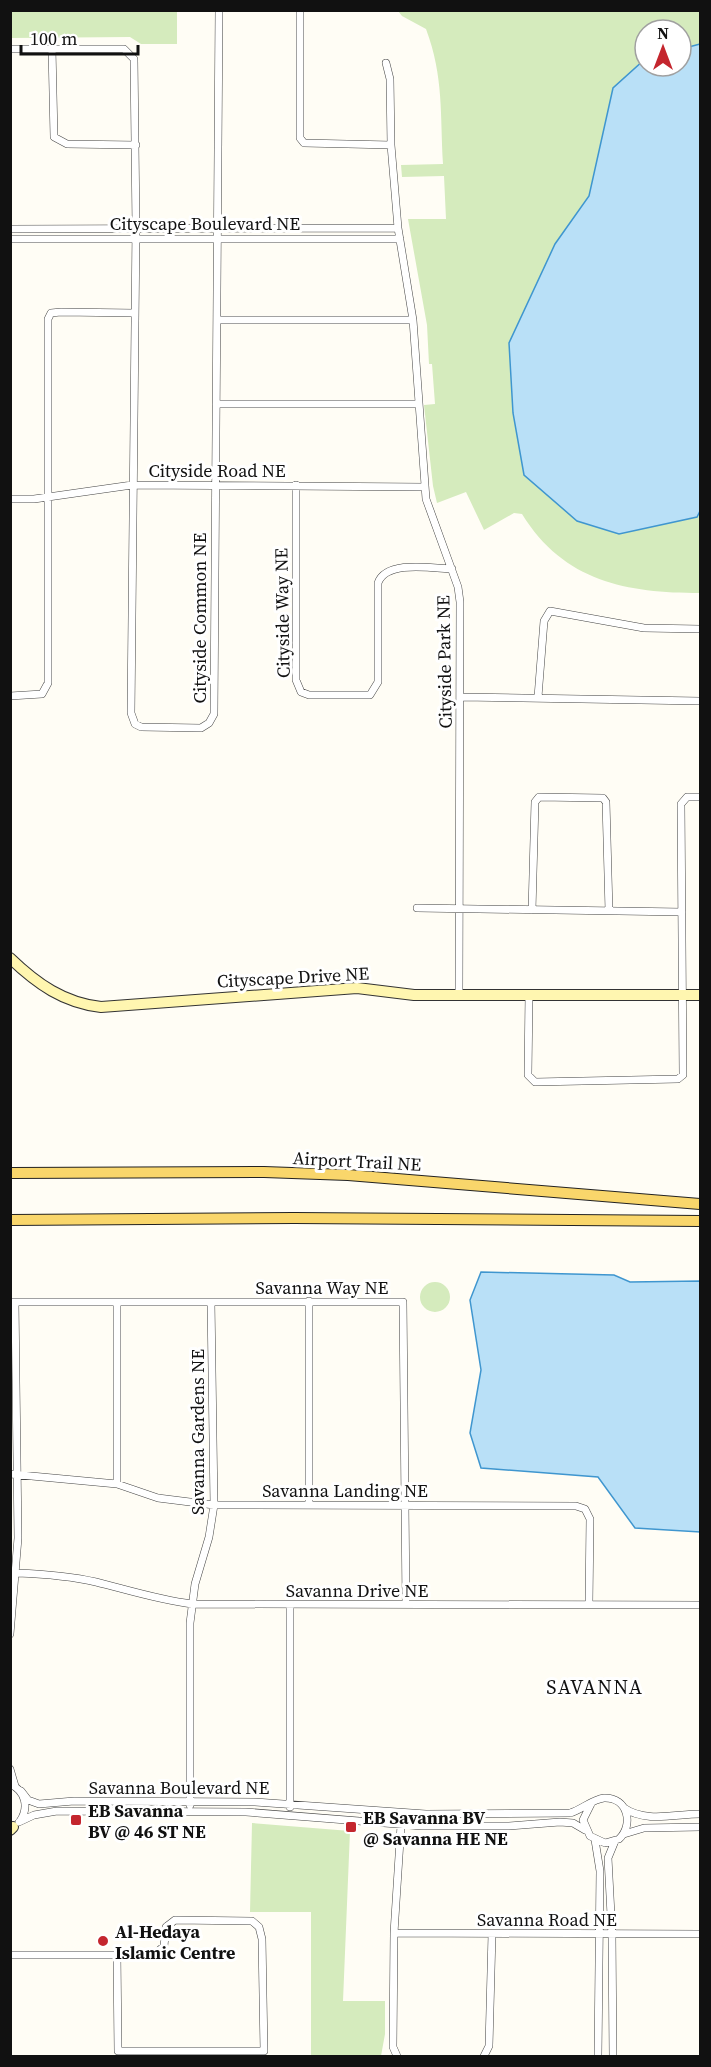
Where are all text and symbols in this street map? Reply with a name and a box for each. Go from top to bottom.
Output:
scale bar [21,18,138,56]
north arrow [633,18,693,78]
text: N [657,22,669,44]
text: 100 m [30,26,77,51]
street label: Cityscape Boulevard NE [110,211,300,236]
street label: Cityside Road NE [148,458,286,483]
street label: Cityside Common NE [187,532,212,703]
street label: Cityside Way NE [268,548,296,678]
street label: Cityside Park NE [430,595,458,729]
street label: Cityscape Drive NE [216,961,370,993]
street label: Airport Trail NE [292,1145,422,1177]
street label: Savanna Way NE [256,1275,389,1300]
street label: Savanna Gardens NE [185,1349,210,1515]
street label: Savanna Landing NE [262,1478,428,1503]
street label: Savanna Drive NE [286,1578,428,1603]
district label: SAVANNA [546,1673,644,1701]
street label: Savanna Boulevard NE [89,1775,269,1800]
place label: EB Savanna BV @ 46 ST NE [88,1798,206,1844]
place label: EB Savanna BV @ Savanna HE NE [363,1805,508,1851]
marker: EB Savanna BV @ 46 ST NE [69,1813,83,1827]
marker: EB Savanna BV @ Savanna HE NE [344,1820,358,1834]
street label: Savanna Road NE [477,1907,617,1932]
place label: Al-Hedaya Islamic Centre [115,1919,235,1965]
marker: Al-Hedaya Islamic Centre [96,1934,110,1948]

